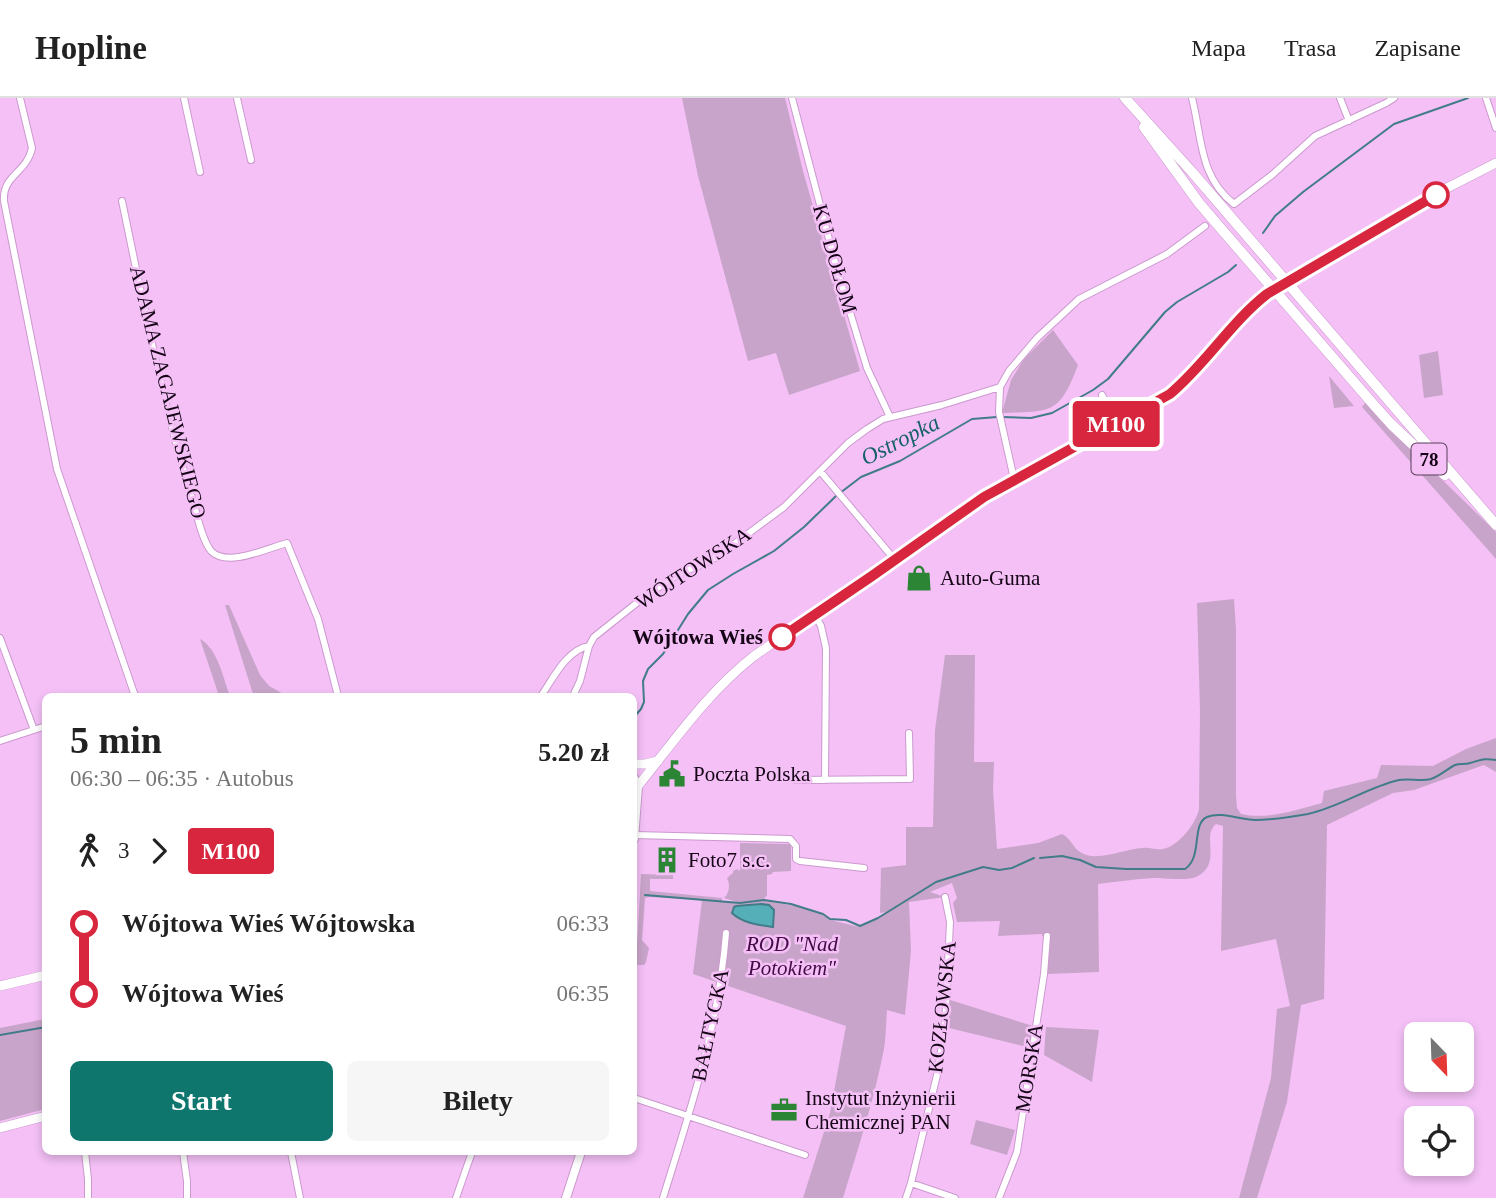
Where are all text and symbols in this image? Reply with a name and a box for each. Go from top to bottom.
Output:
text: Hopline [35,30,147,66]
text: Mapa [1191,35,1246,61]
text: Trasa [1284,35,1336,61]
text: Zapisane [1374,35,1461,61]
unlabelled marker [1423,182,1449,208]
street label: KU DOŁOM [808,202,862,317]
street label: ADAMA ZAGAJEWSKIEGO [125,263,211,521]
line badge: M100 [1067,401,1165,447]
water label: Ostropka [857,410,943,470]
text: M100 [1087,411,1145,437]
road number: 78 [1412,444,1446,474]
street label: WÓJTOWSKA [631,521,756,614]
shop icon: Auto-Guma [904,563,934,593]
place label: Auto-Guma [940,566,1041,590]
marker: Wójtowa Wieś [769,624,795,650]
place label: Wójtowa Wieś [633,625,763,649]
text: 5 min [70,719,162,761]
text: 5.20 zł [538,738,609,767]
public building icon: Poczta Polska [657,759,687,789]
place label: Poczta Polska [693,762,811,786]
text: 06:30 – 06:35 · Autobus [70,766,294,791]
icon: walk [70,832,108,870]
icon: forward [140,832,178,870]
text: 3 [118,838,130,863]
text: M100 [202,838,260,864]
building icon: Foto7 s.c. [652,845,682,875]
place label: Foto7 s.c. [688,848,770,872]
text: Wójtowa Wieś Wójtowska [122,909,415,938]
text: 06:33 [557,911,609,936]
park label: ROD "Nad Potokiem" [745,932,839,980]
street label: KOZŁOWSKA [923,939,961,1074]
street label: BAŁTYCKA [686,966,734,1083]
text: Wójtowa Wieś [122,979,284,1008]
text: 06:35 [557,981,609,1006]
street label: MORSKA [1010,1021,1048,1114]
north arrow [1404,1022,1474,1092]
map controls [1404,1022,1474,1176]
button: Start [70,1061,333,1141]
button: Bilety [347,1061,609,1141]
place label: Instytut Inżynierii Chemicznej PAN [805,1086,956,1134]
office icon: Instytut Inżynierii Chemicznej PAN [769,1095,799,1125]
button: locate [1404,1106,1474,1176]

